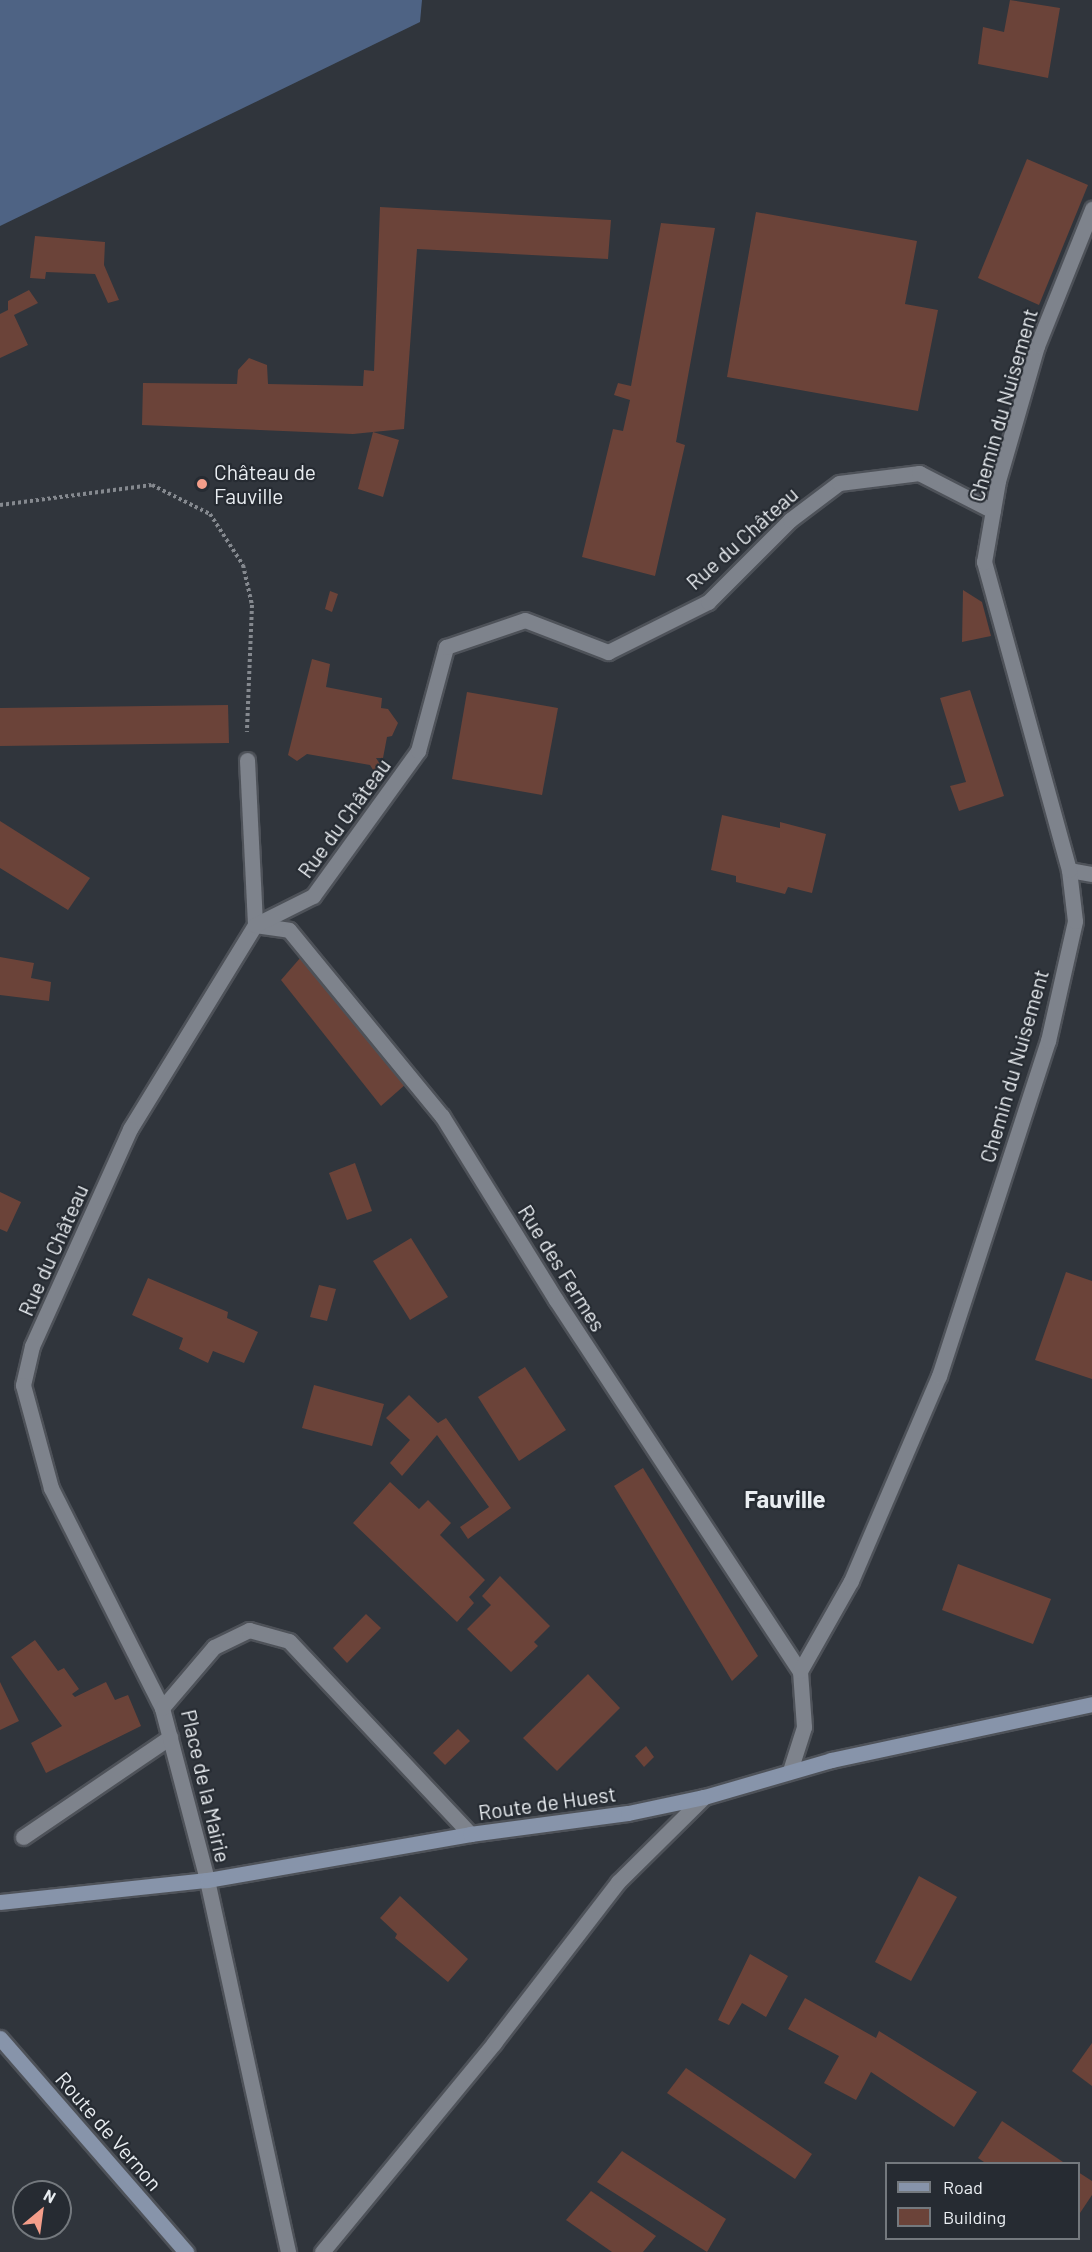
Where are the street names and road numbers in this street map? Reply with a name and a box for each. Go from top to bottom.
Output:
street label: Chemin du Nuisement [963,306,1043,504]
street label: Rue du Château [681,481,803,595]
street label: Rue du Château [292,753,396,883]
street label: Chemin du Nuisement [974,967,1054,1165]
street label: Rue du Château [13,1180,93,1320]
street label: Rue des Fermes [513,1200,611,1336]
street label: Place de la Mairie [176,1707,236,1865]
street label: Route de Huest [477,1781,617,1825]
street label: Route de Vernon [51,2066,167,2196]

